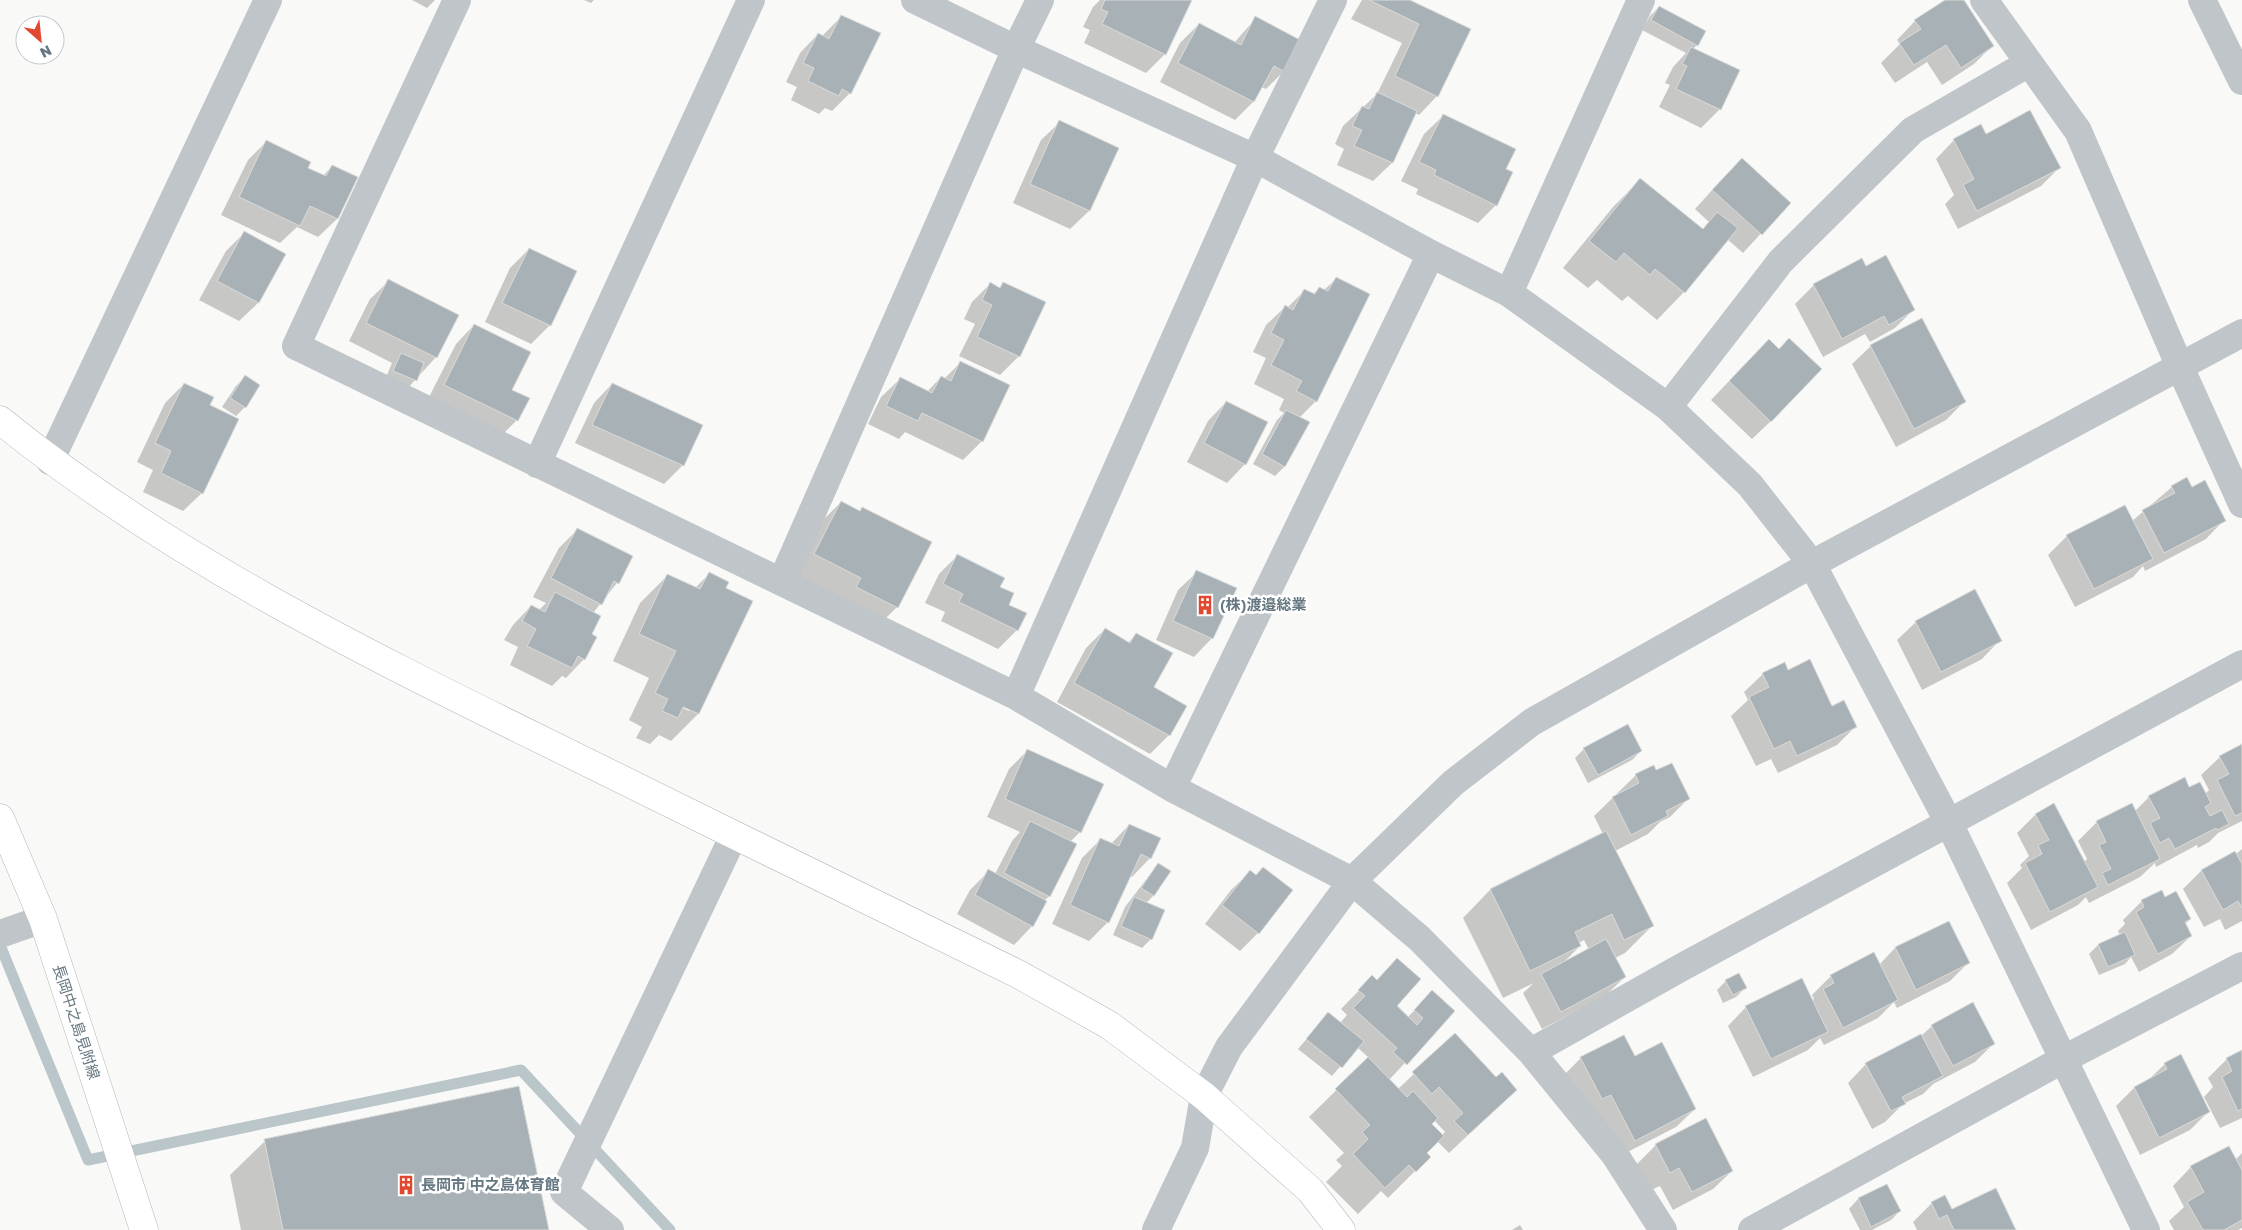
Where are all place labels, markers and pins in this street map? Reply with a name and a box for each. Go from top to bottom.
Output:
building icon: (株)渡邉総業 [1194,594,1216,616]
place label: (株)渡邉総業 [1220,595,1306,613]
building icon: 長岡市 中之島体育館 [395,1174,417,1196]
place label: 長岡市 中之島体育館 [421,1175,560,1193]

